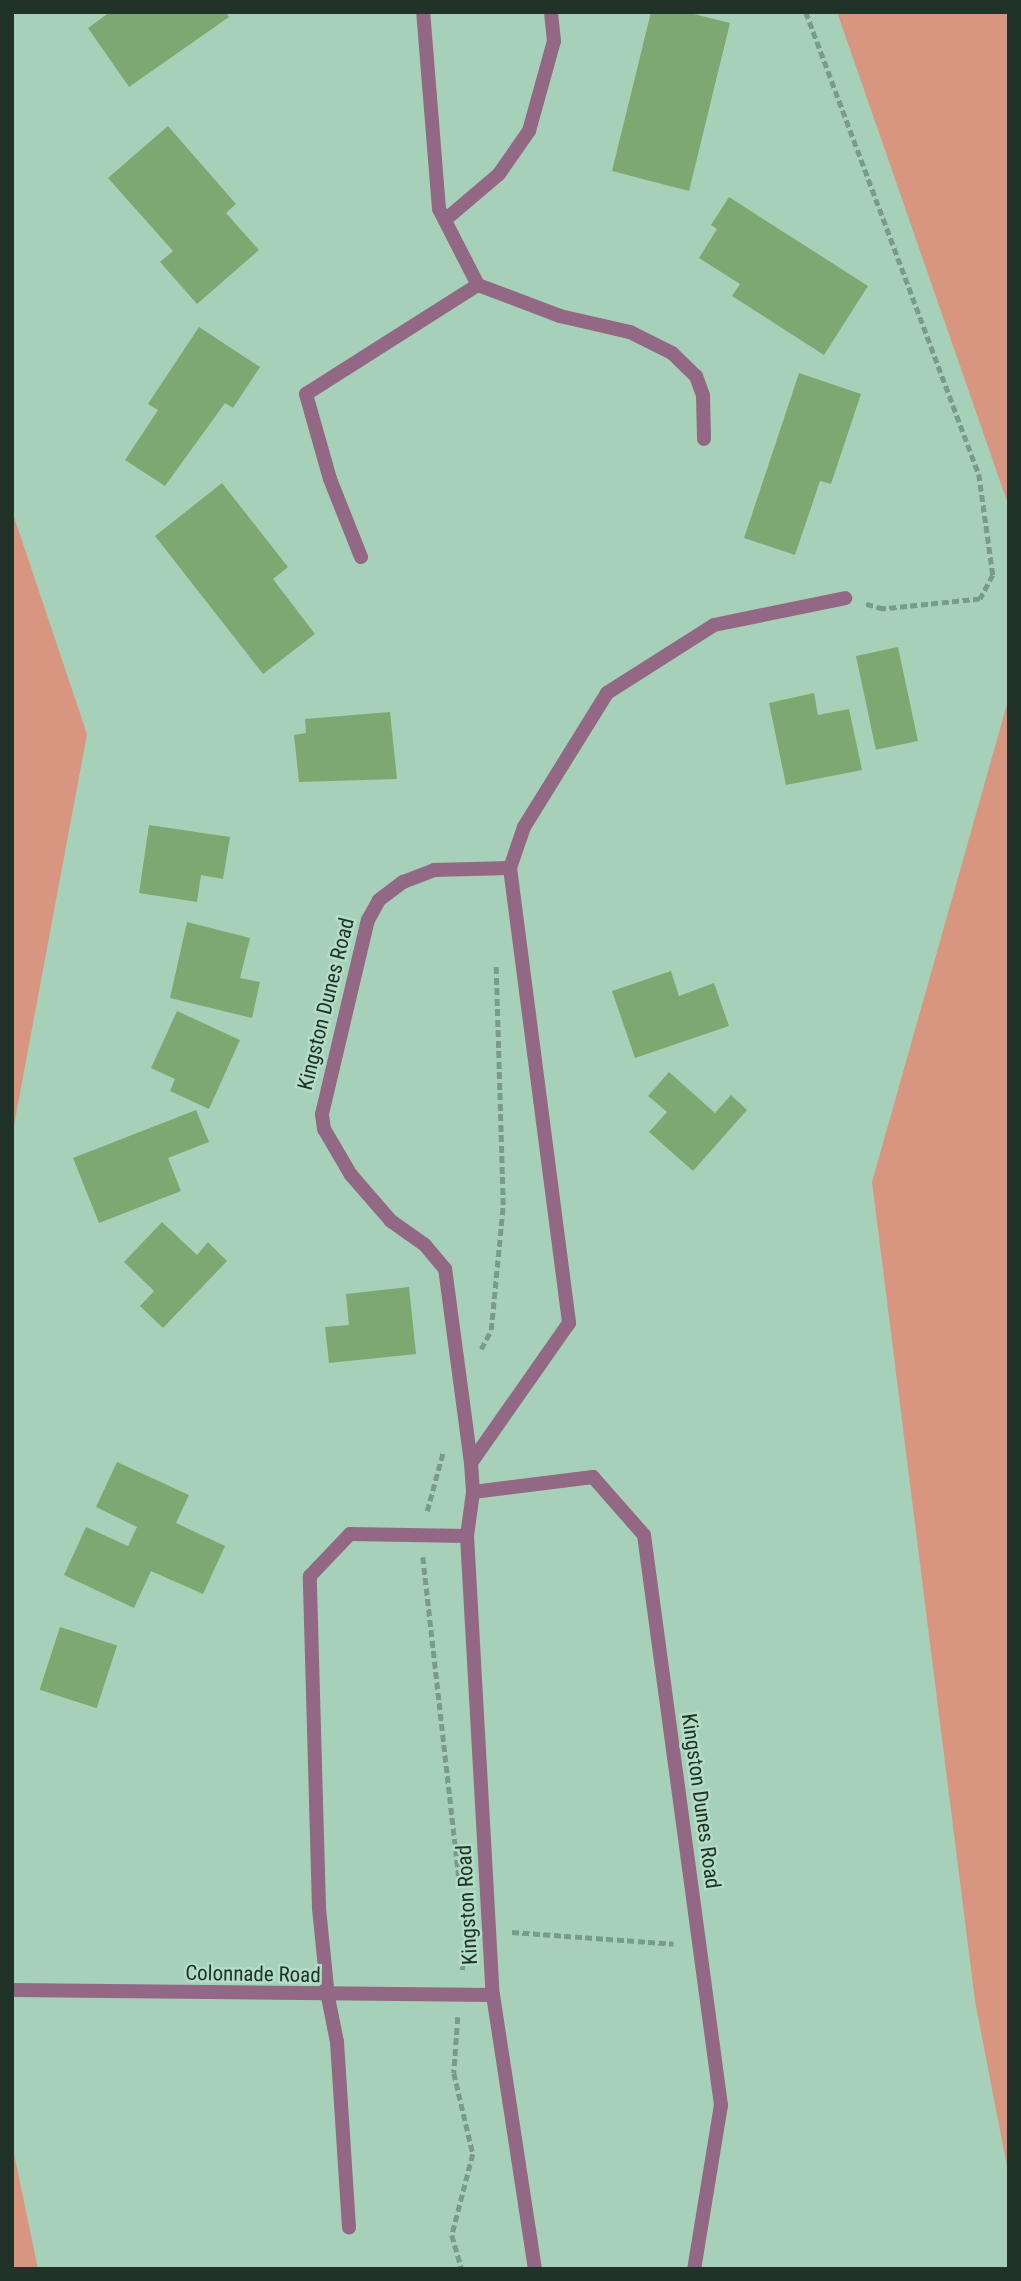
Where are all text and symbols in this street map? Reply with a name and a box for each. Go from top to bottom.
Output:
street label: Kingston Dunes Road [292,915,360,1093]
street label: Kingston Dunes Road [676,1712,726,1890]
street label: Kingston Road [451,1844,483,1966]
street label: Colonnade Road [185,1960,321,1988]

